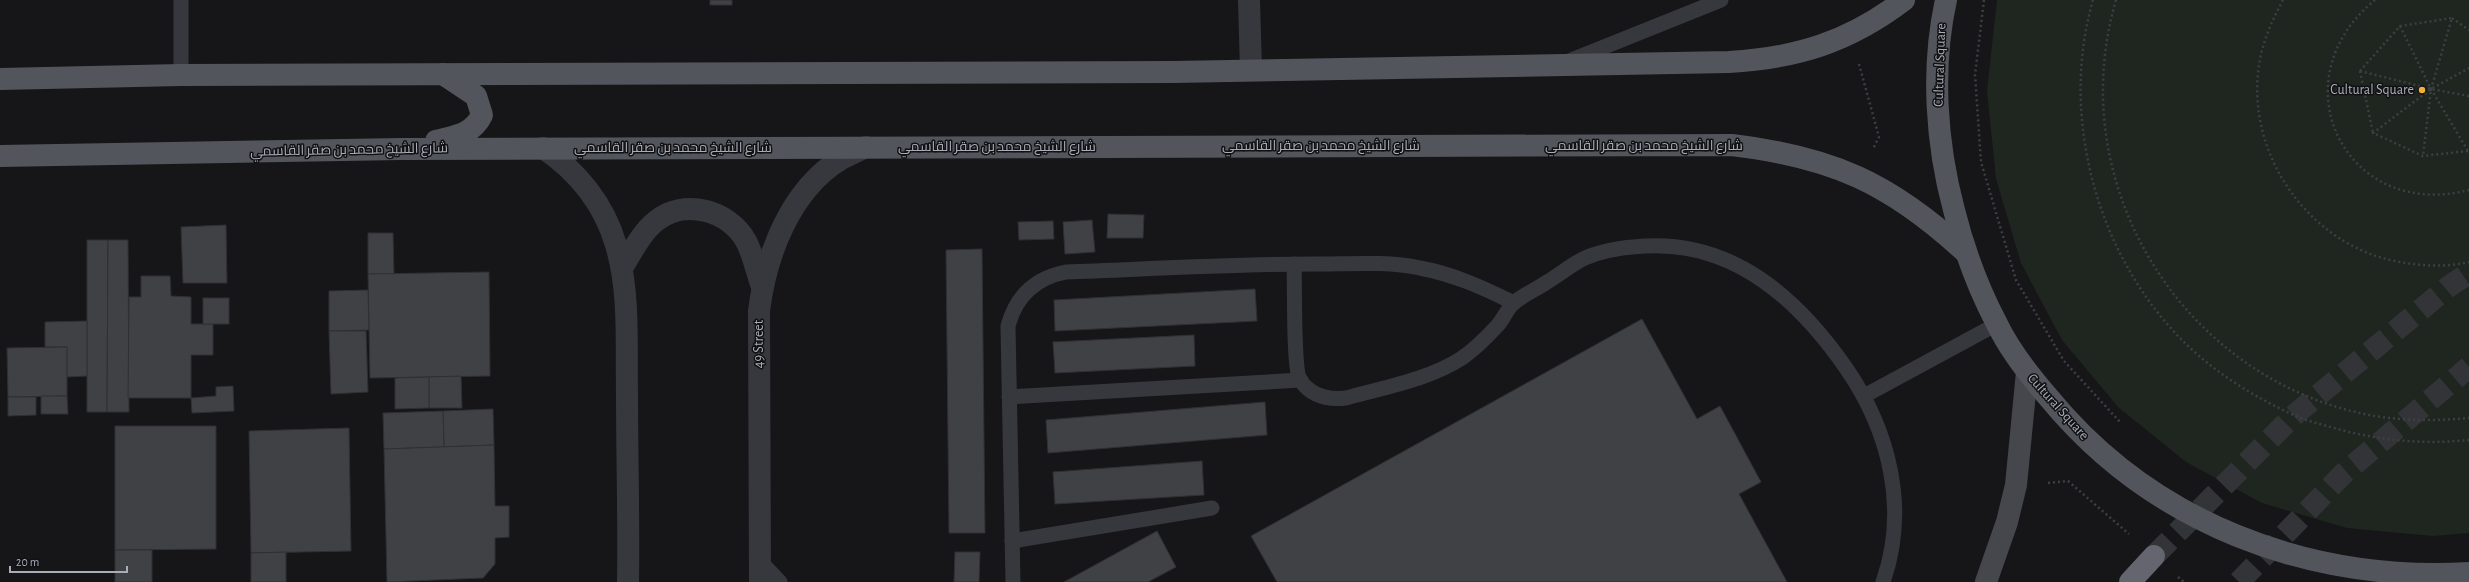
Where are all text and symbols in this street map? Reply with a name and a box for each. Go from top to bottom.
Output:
street label: Cultural Square [1932,23,1948,107]
place label: Cultural Square [2330,83,2414,97]
marker: Cultural Square [2417,85,2427,95]
street label: شارع الشيخ محمد بن صقر القاسمي [1222,139,1420,157]
street label: شارع الشيخ محمد بن صقر القاسمي [1545,139,1743,157]
street label: شارع الشيخ محمد بن صقر القاسمي [898,140,1096,158]
street label: شارع الشيخ محمد بن صقر القاسمي [250,141,448,163]
street label: شارع الشيخ محمد بن صقر القاسمي [574,141,772,159]
street label: 49 Street [752,319,766,368]
street label: Cultural Square [2025,371,2091,443]
scale bar [10,548,127,574]
text: 20 m [16,556,39,568]

